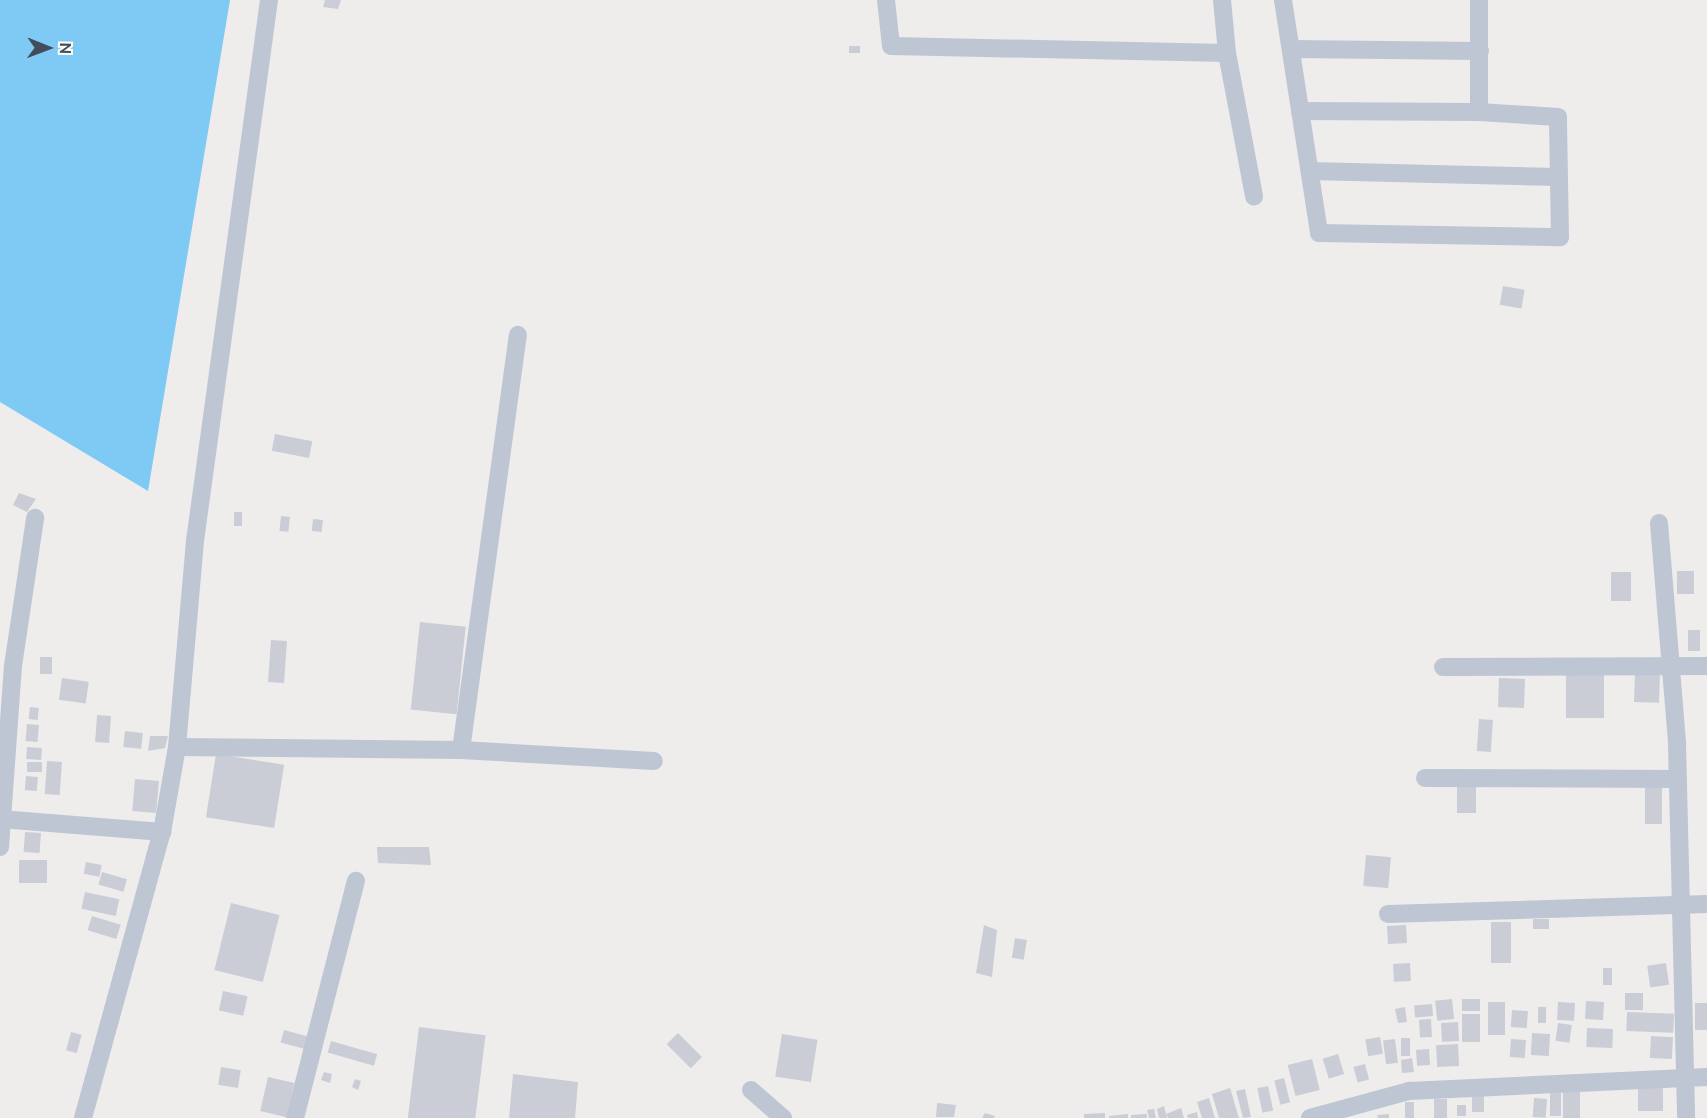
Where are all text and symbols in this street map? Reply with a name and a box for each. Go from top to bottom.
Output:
north arrow [18,18,78,78]
text: N [57,42,75,54]

